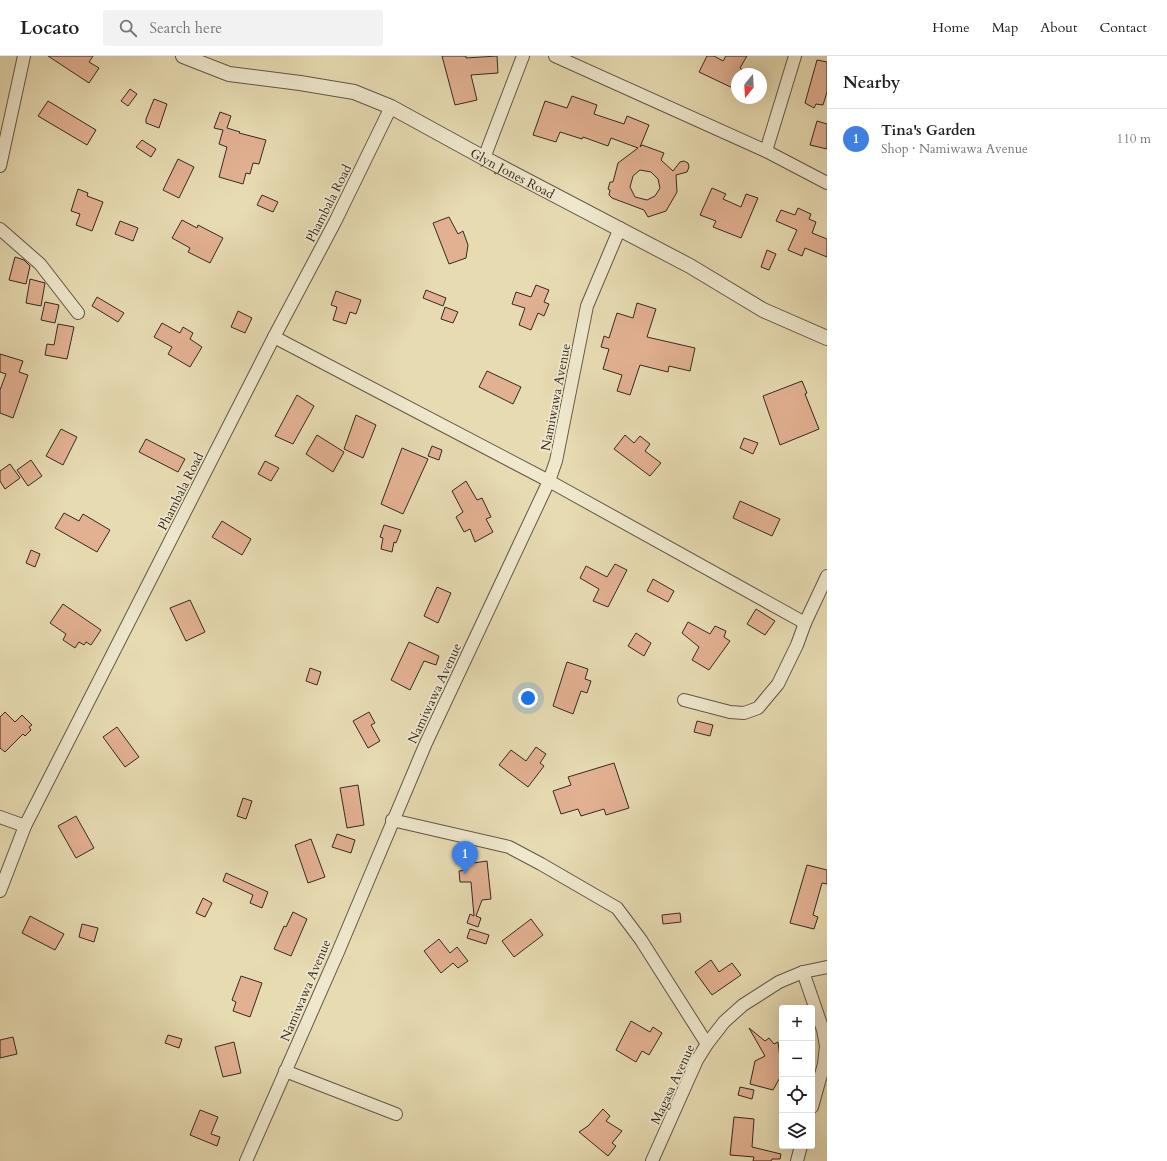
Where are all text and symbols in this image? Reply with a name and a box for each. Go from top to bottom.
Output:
search box [103,10,383,46]
text: Locato [20,15,79,41]
icon: search [117,17,139,39]
text: Search here [149,18,222,38]
text: Home [932,18,970,37]
text: Map [992,18,1018,37]
text: About [1040,18,1077,37]
text: Contact [1099,18,1147,37]
north arrow [731,68,767,104]
text: Nearby [843,71,900,94]
text: Tina's Garden [881,120,976,140]
text: 1 [853,130,859,148]
text: 110 m [1117,130,1151,148]
text: Shop · Namiwawa Avenue [881,140,1028,158]
street label: Glyn Jones Road [467,144,557,203]
street label: Phambala Road [302,161,356,245]
street label: Namiwawa Avenue [537,342,575,452]
street label: Phambala Road [154,449,208,533]
street label: Namiwawa Avenue [404,640,466,747]
your location [518,688,538,708]
pin: 1 [452,841,478,874]
street label: Namiwawa Avenue [276,937,336,1044]
map controls [779,1005,815,1149]
button: + [779,1005,815,1041]
street label: Magasa Avenue [646,1041,699,1127]
button: − [779,1041,815,1077]
button: locate [779,1077,815,1113]
button: layers [779,1113,815,1149]

